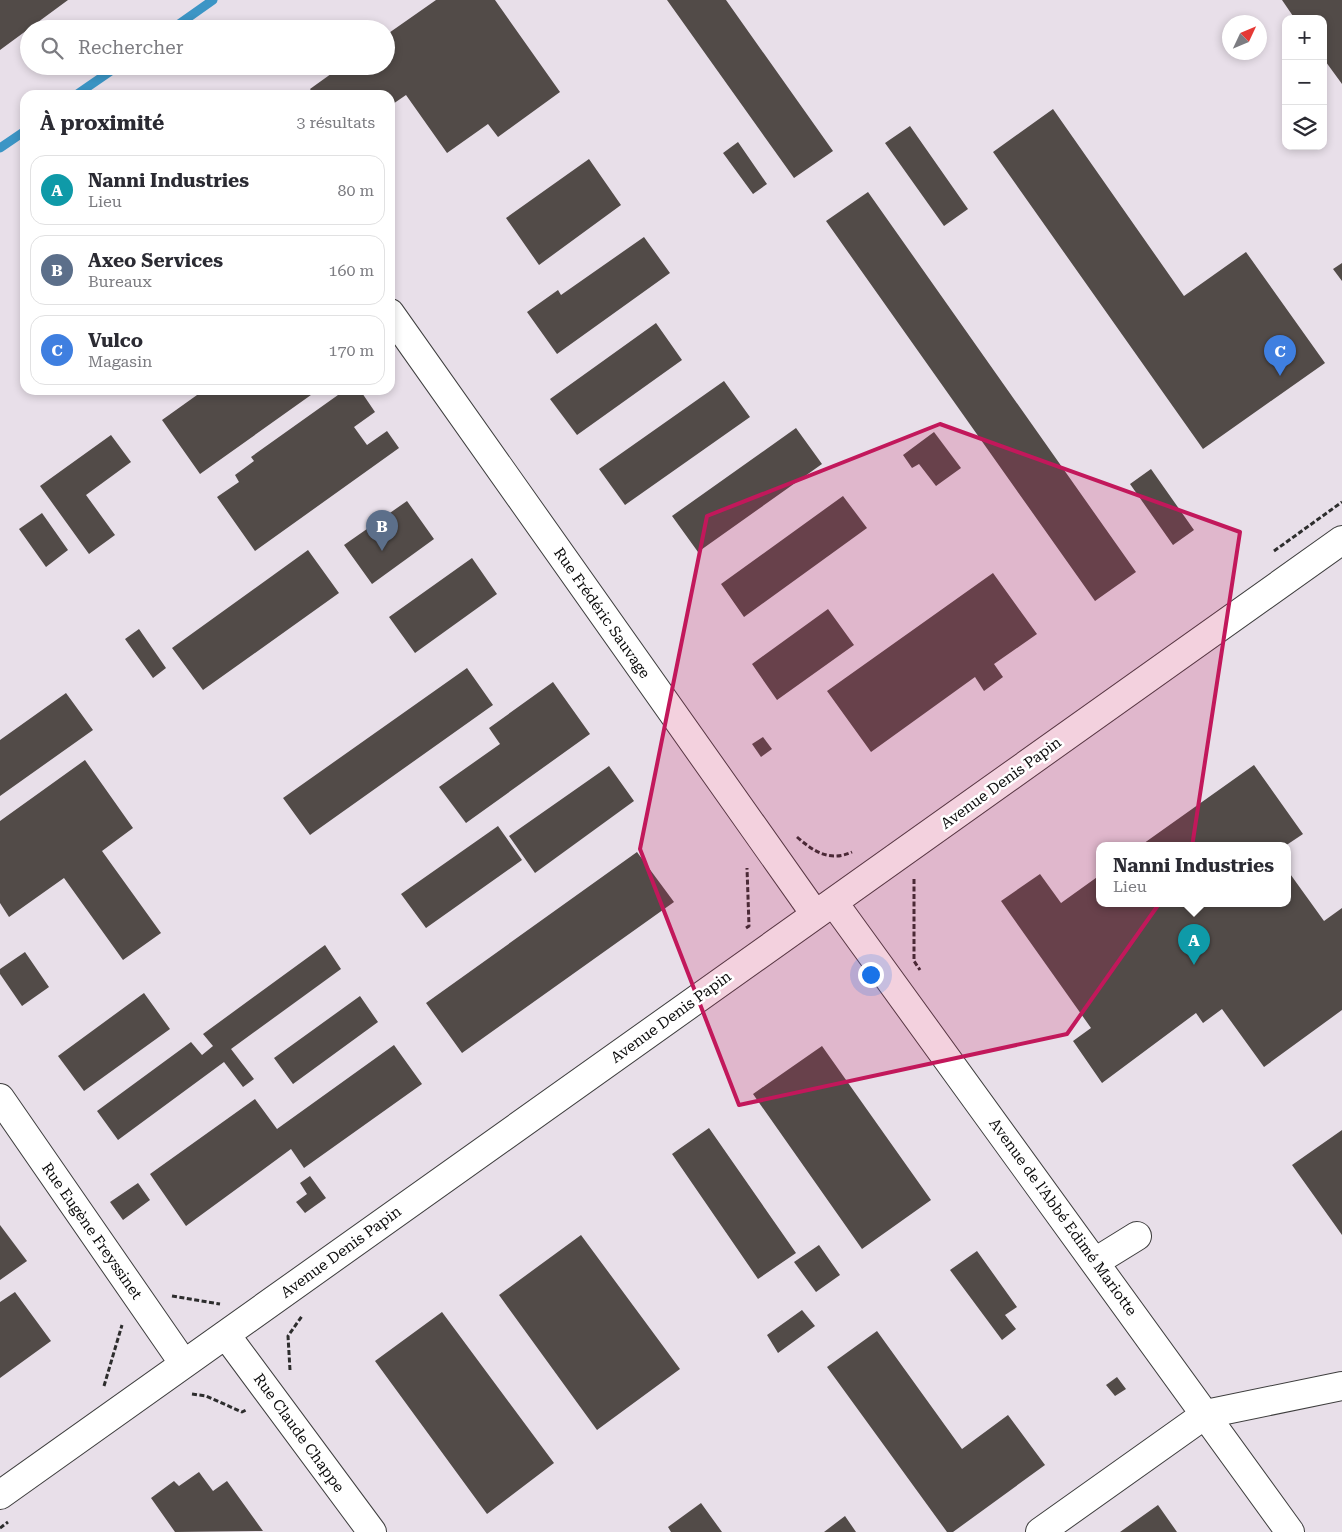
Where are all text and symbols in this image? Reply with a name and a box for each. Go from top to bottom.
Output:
north arrow [1222,15,1267,60]
map controls [1282,15,1327,150]
button: + [1282,15,1327,60]
search box [20,20,395,75]
icon: search [38,34,66,62]
text: Rechercher [78,36,184,59]
button: − [1282,60,1327,105]
button: layers [1282,105,1327,150]
text: À proximité [40,111,164,135]
text: 3 résultats [296,113,375,132]
text: Nanni Industries [88,169,249,192]
text: A [51,181,63,200]
text: 80 m [337,181,374,200]
text: Lieu [88,192,122,211]
text: Axeo Services [88,249,223,272]
text: B [51,261,63,280]
text: 160 m [328,261,374,280]
text: Bureaux [88,272,152,291]
text: Vulco [88,329,143,352]
pin: C [1264,335,1296,376]
text: C [51,341,63,360]
text: 170 m [328,341,374,360]
text: Magasin [88,352,152,371]
pin: B [366,510,398,551]
street label: Rue Frédéric Sauvage [550,544,654,682]
street label: Avenue Denis Papin [937,733,1065,833]
popup [1096,842,1291,907]
text: Nanni Industries [1113,854,1274,877]
text: Lieu [1113,877,1147,896]
pin: A [1178,924,1210,965]
your location [858,962,884,988]
street label: Avenue Denis Papin [607,967,735,1067]
street label: Avenue de l'Abbé Edimé Mariotte [985,1115,1141,1319]
street label: Rue Eugène Freyssinet [38,1159,146,1303]
street label: Avenue Denis Papin [277,1202,405,1302]
street label: Rue Claude Chappe [250,1370,348,1496]

